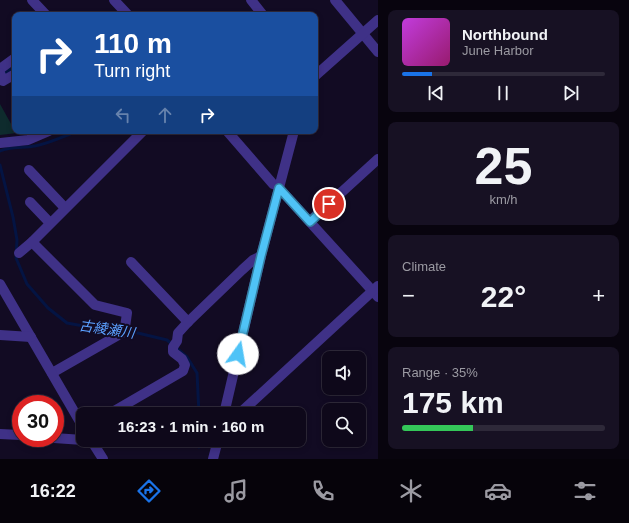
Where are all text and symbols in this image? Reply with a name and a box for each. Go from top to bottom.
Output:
text: Northbound [462,26,548,43]
icon: right [28,28,80,80]
text: 110 m [94,28,172,59]
text: June Harbor [462,43,534,58]
text: Turn right [94,61,170,81]
icon: previous [425,82,447,104]
icon: pause [492,82,514,104]
icon: next [560,82,582,104]
icon: left [112,104,134,126]
icon: ahead [154,104,176,126]
icon: right [196,104,218,126]
text: 25 [475,137,532,195]
pin [312,187,346,221]
text: km/h [489,192,518,207]
icon: arrive [318,193,340,215]
text: Climate [402,259,446,274]
text: 22° [481,280,526,313]
text: − [402,283,415,308]
text: + [592,283,605,308]
water label: 古綾瀬川 [78,317,138,341]
position arrow [217,333,259,375]
map controls [322,351,366,447]
button: sound [322,351,366,395]
text: Range · 35% [402,365,478,380]
text: 175 km [402,386,504,419]
speed limit sign: 30 [12,395,64,447]
button: search [322,403,366,447]
text: 16:23 · 1 min · 160 m [118,418,264,435]
icon: directions [135,477,163,505]
icon: music [222,477,250,505]
icon: phone [309,477,337,505]
icon: climate [397,477,425,505]
icon: car [484,477,512,505]
icon: filters [571,477,599,505]
text: 16:22 [30,481,76,501]

